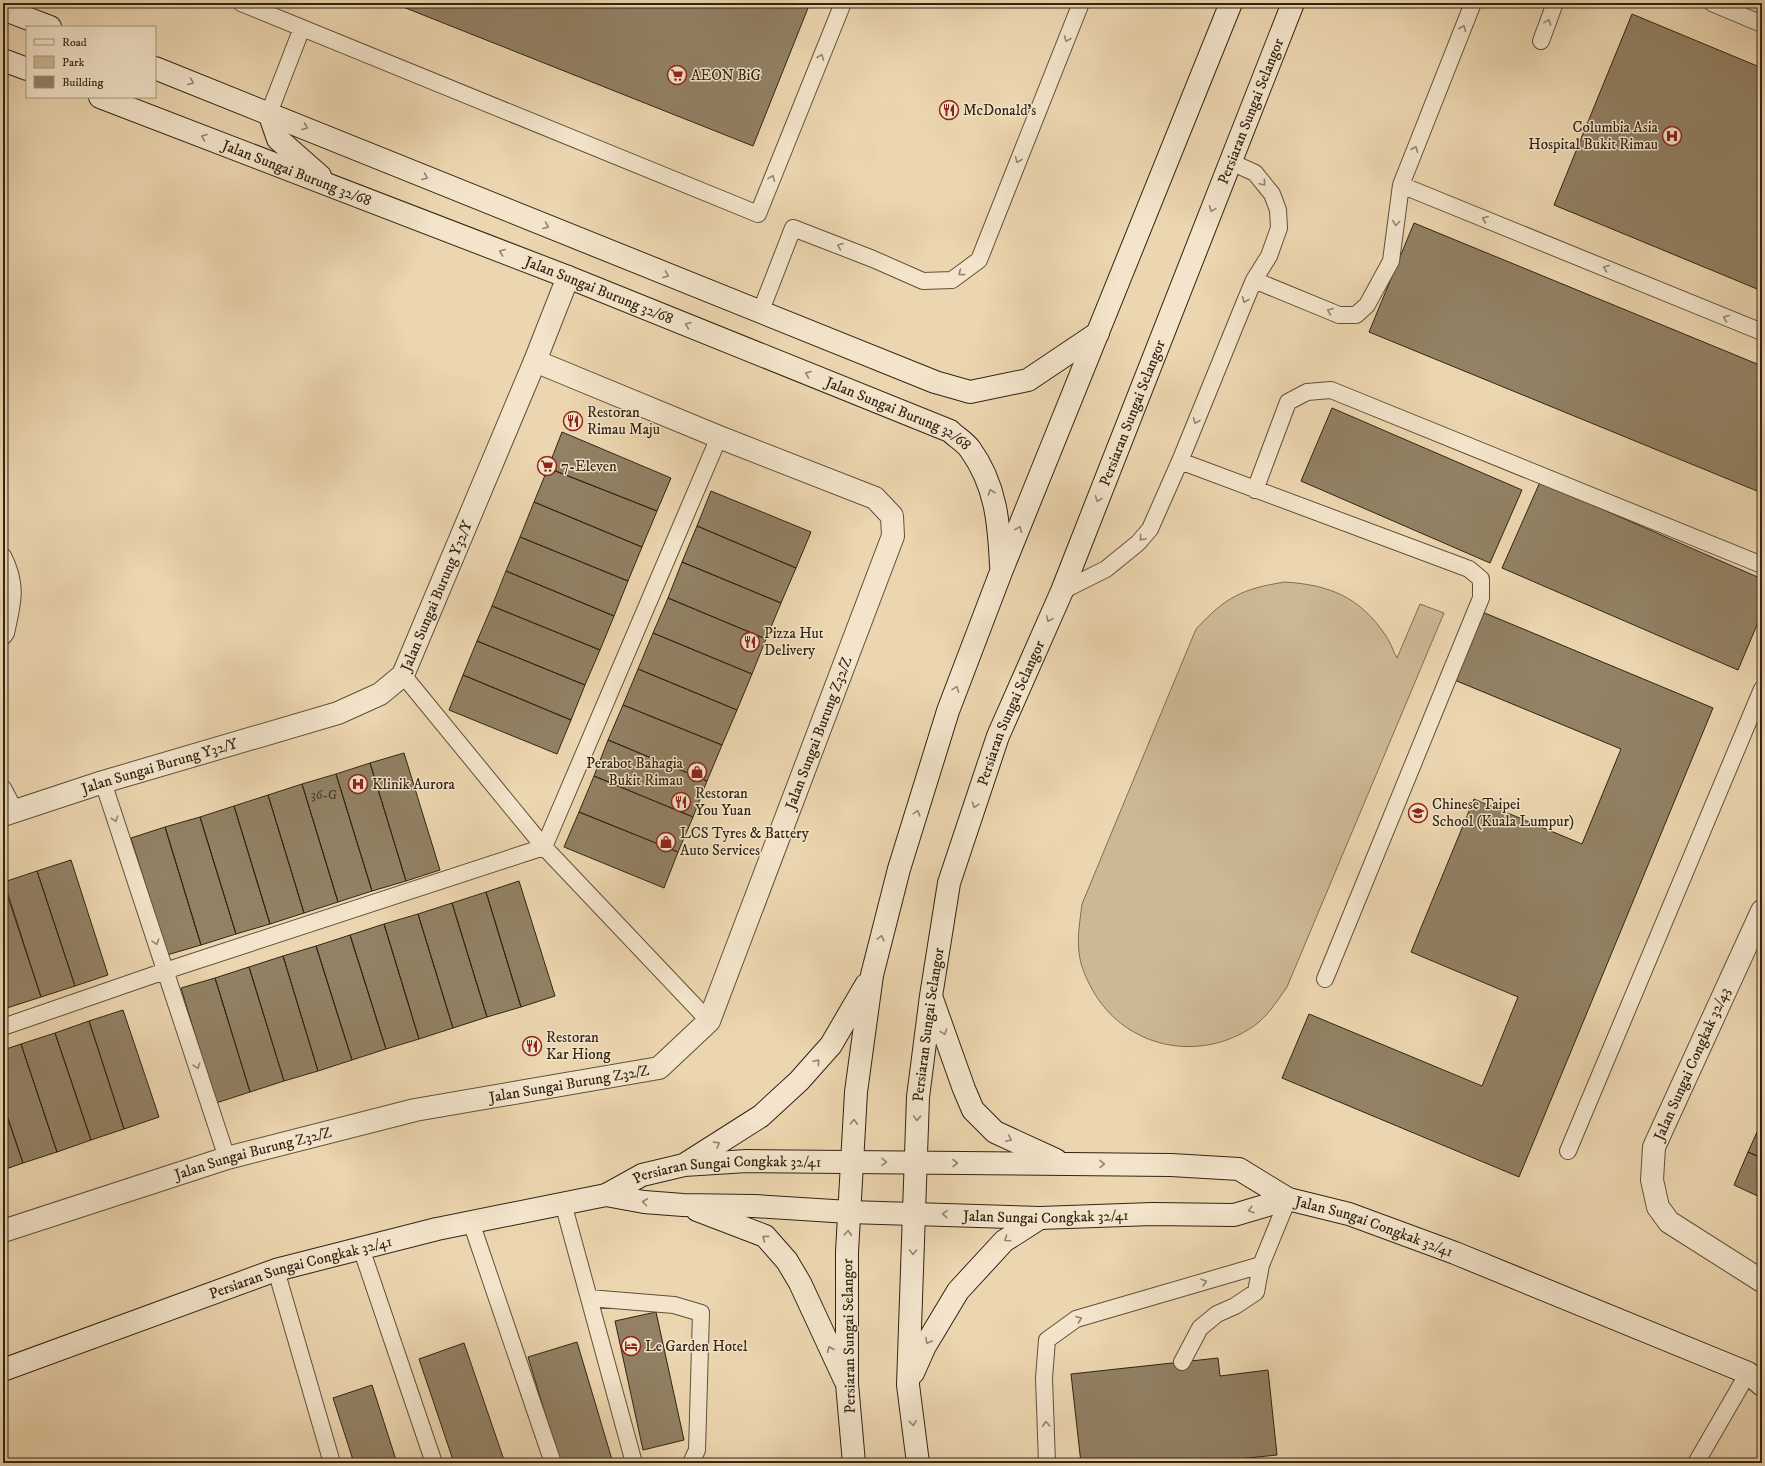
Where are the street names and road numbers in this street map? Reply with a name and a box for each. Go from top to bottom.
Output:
street label: Persiaran Sungai Selangor [1213,35,1288,187]
street label: Jalan Sungai Burung 32/68 [218,135,374,210]
street label: Jalan Sungai Burung 32/68 [520,251,676,328]
street label: Persiaran Sungai Selangor [1095,337,1169,489]
street label: Jalan Sungai Burung 32/68 [821,372,975,454]
street label: Jalan Sungai Burung Y32/Y [395,517,477,676]
street label: Persiaran Sungai Selangor [973,637,1049,788]
street label: Jalan Sungai Burung Z32/Z [780,653,856,814]
street label: Jalan Sungai Burung Y32/Y [77,733,240,799]
street label: Persiaran Sungai Selangor [908,946,948,1102]
street label: Jalan Sungai Congkak 32/43 [1649,985,1734,1145]
street label: Jalan Sungai Burung Z32/Z [486,1060,651,1107]
street label: Jalan Sungai Burung Z32/Z [170,1122,334,1185]
street label: Persiaran Sungai Congkak 32/41 [629,1151,821,1188]
street label: Jalan Sungai Congkak 32/41 [1291,1191,1456,1261]
street label: Jalan Sungai Congkak 32/41 [961,1205,1129,1228]
street label: Persiaran Sungai Congkak 32/41 [206,1231,394,1303]
street label: Persiaran Sungai Selangor [838,1258,860,1414]

